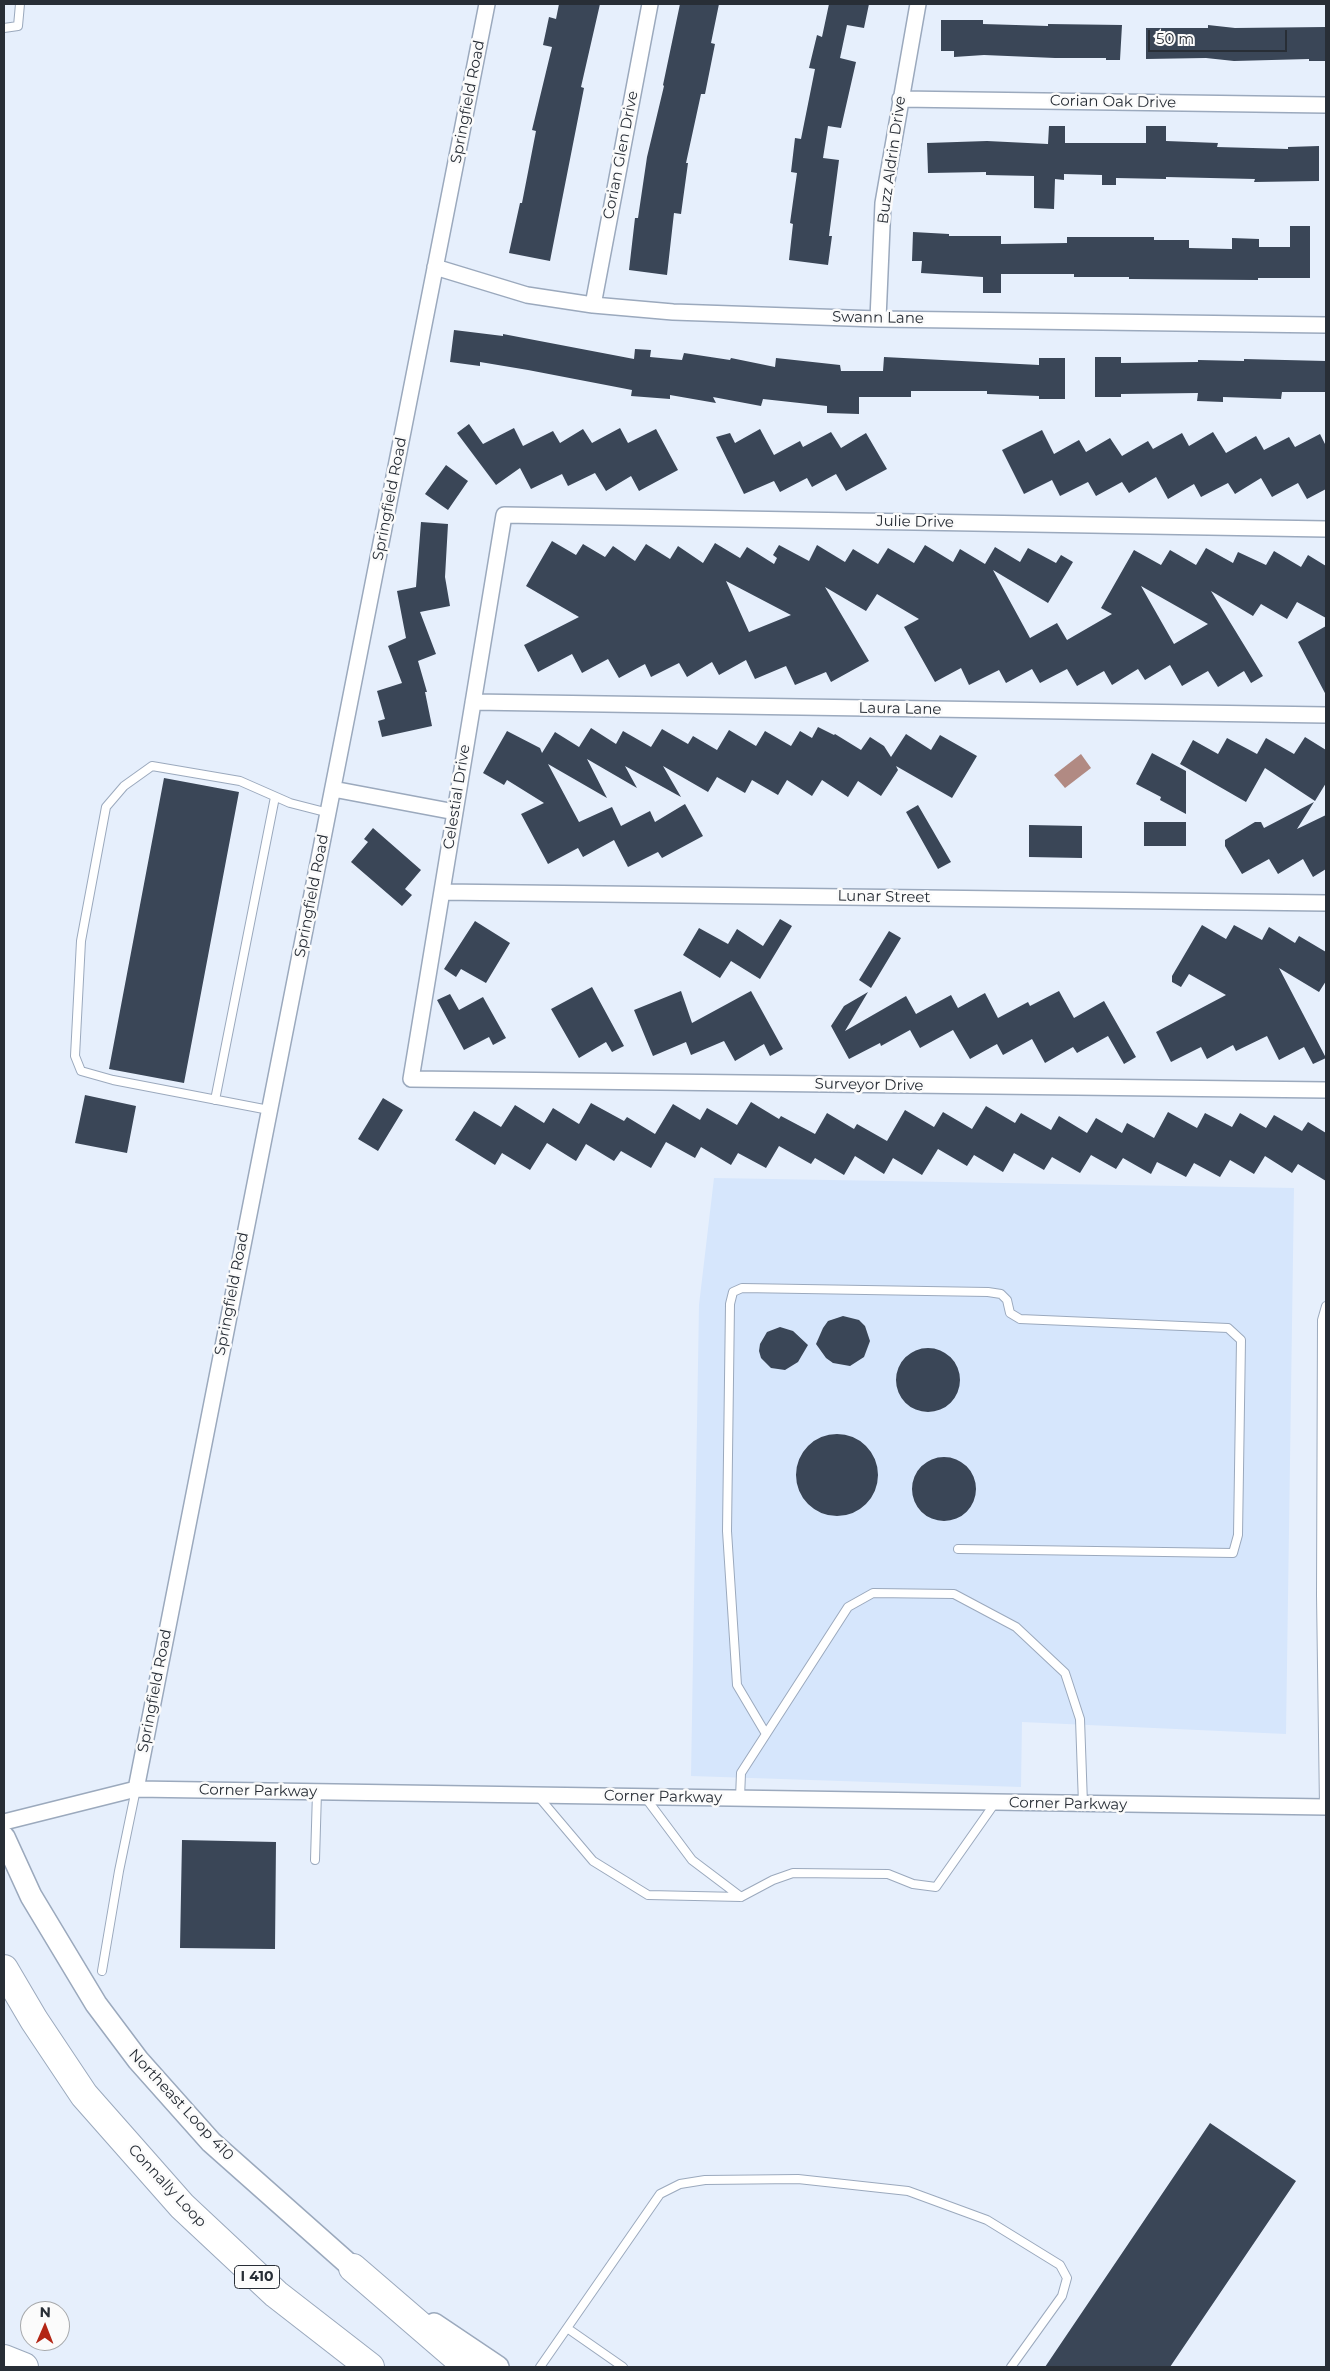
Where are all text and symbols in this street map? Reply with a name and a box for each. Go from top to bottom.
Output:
scale bar [1150,20,1289,52]
text: 50 m [1156,29,1194,48]
street label: Springfield Road [447,39,489,165]
street label: Corian Glen Drive [600,89,642,221]
street label: Corian Oak Drive [1050,92,1176,112]
street label: Buzz Aldrin Drive [874,95,910,225]
street label: Swann Lane [832,308,924,328]
street label: Springfield Road [369,436,411,562]
street label: Julie Drive [876,512,954,532]
street label: Laura Lane [858,699,942,719]
street label: Celestial Drive [440,743,474,851]
street label: Springfield Road [291,833,333,959]
street label: Lunar Street [837,887,931,907]
street label: Surveyor Drive [814,1075,924,1095]
street label: Springfield Road [211,1231,253,1357]
street label: Springfield Road [134,1628,176,1754]
street label: Corner Parkway [199,1781,317,1801]
street label: Corner Parkway [604,1787,722,1807]
street label: Corner Parkway [1009,1794,1127,1814]
street label: Northeast Loop 410 [125,2046,237,2164]
street label: Connally Loop [124,2141,210,2231]
road number: I 410 [234,2266,280,2288]
north arrow [20,2301,70,2351]
text: N [39,2303,51,2321]

